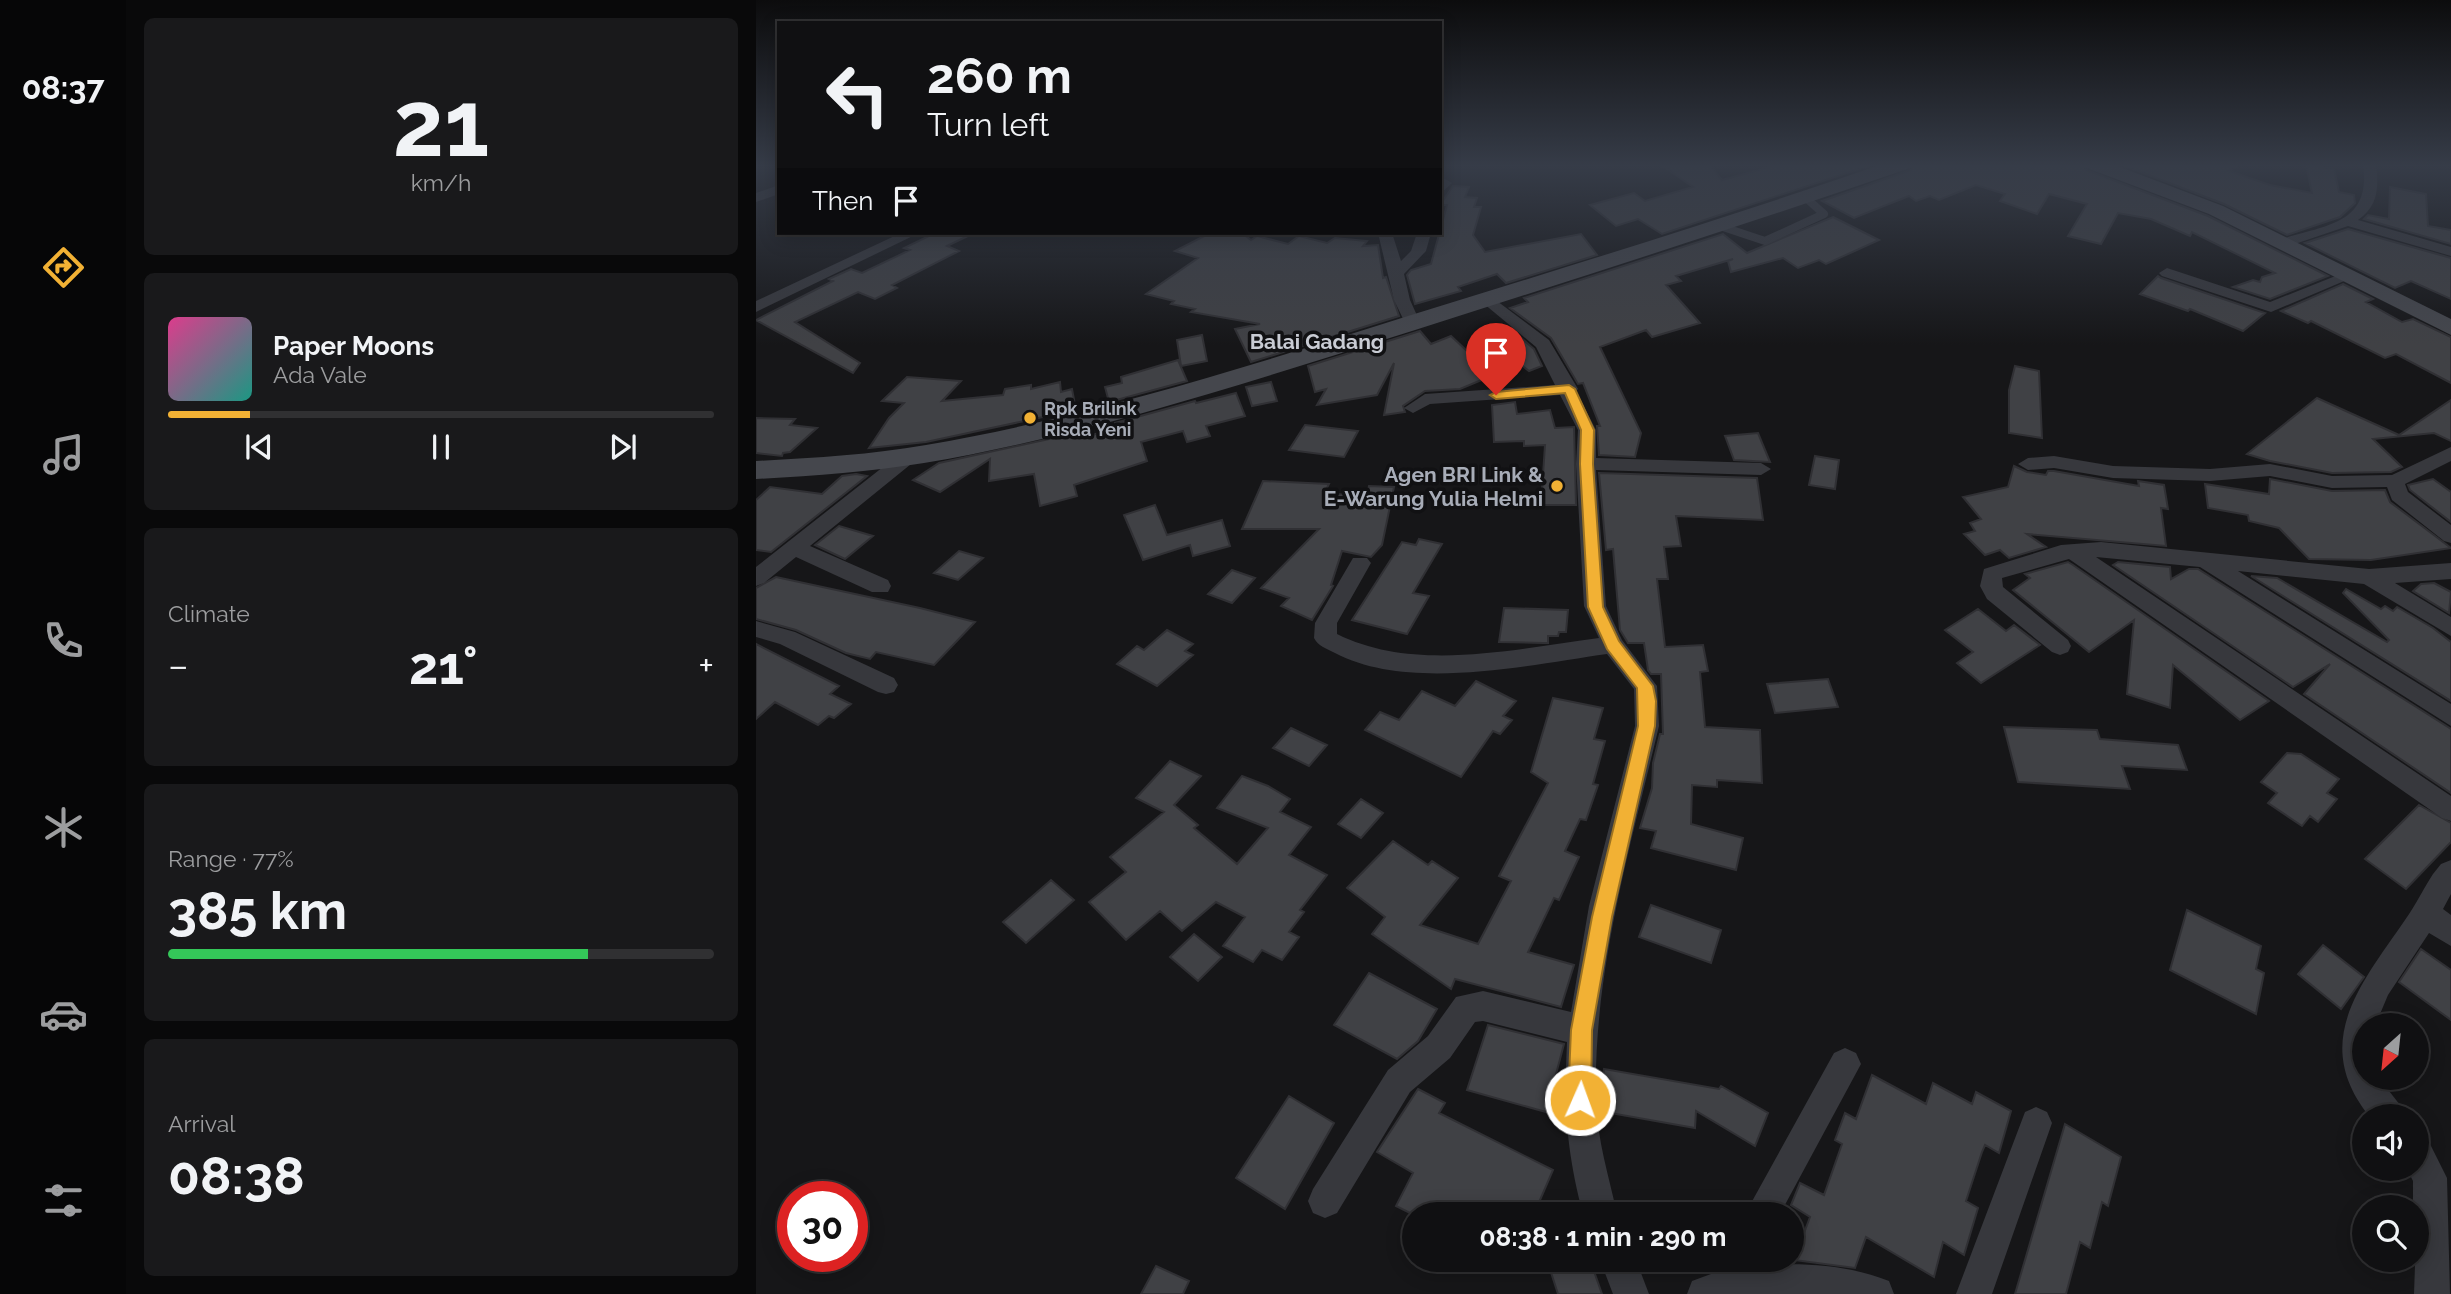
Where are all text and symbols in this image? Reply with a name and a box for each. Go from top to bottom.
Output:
text: 260 m [927,47,1072,104]
icon: left [812,49,903,140]
text: 08:37 [22,69,104,106]
text: 21 [393,70,489,177]
text: Turn left [927,106,1049,143]
text: km/h [411,169,471,196]
icon: arrive [887,182,925,220]
text: Then [812,186,873,216]
icon: directions [39,243,88,292]
pin [1466,323,1526,395]
district label: Balai Gadang [1250,329,1384,354]
text: Paper Moons [273,331,434,361]
icon: arrive [1477,334,1515,372]
text: Ada Vale [273,361,367,388]
place label: Rpk Brilink Risda Yeni [1044,398,1138,440]
marker: Rpk Brilink Risda Yeni [1022,410,1038,426]
icon: previous [240,428,278,466]
icon: pause [422,428,460,466]
icon: next [604,428,642,466]
icon: music [39,430,88,479]
place label: Agen BRI Link & E-Warung Yulia Helmi [1324,462,1543,511]
marker: Agen BRI Link & E-Warung Yulia Helmi [1549,478,1565,494]
text: Climate [168,600,250,627]
icon: phone [39,616,88,665]
text: 21° [409,635,478,696]
text: − [168,643,188,688]
text: + [698,643,714,688]
icon: climate [39,803,88,852]
text: Range · 77% [168,845,294,872]
text: 385 km [168,880,347,941]
icon: car [39,990,88,1039]
north arrow [2352,1013,2429,1090]
map controls [2352,1013,2429,1272]
position arrow [1543,1063,1617,1137]
button: sound [2352,1104,2429,1181]
text: Arrival [168,1110,235,1137]
text: 08:38 [168,1145,305,1206]
icon: filters [39,1176,88,1225]
speed limit sign: 30 [777,1181,868,1272]
button: search [2352,1195,2429,1272]
text: 08:38 · 1 min · 290 m [1480,1222,1726,1252]

